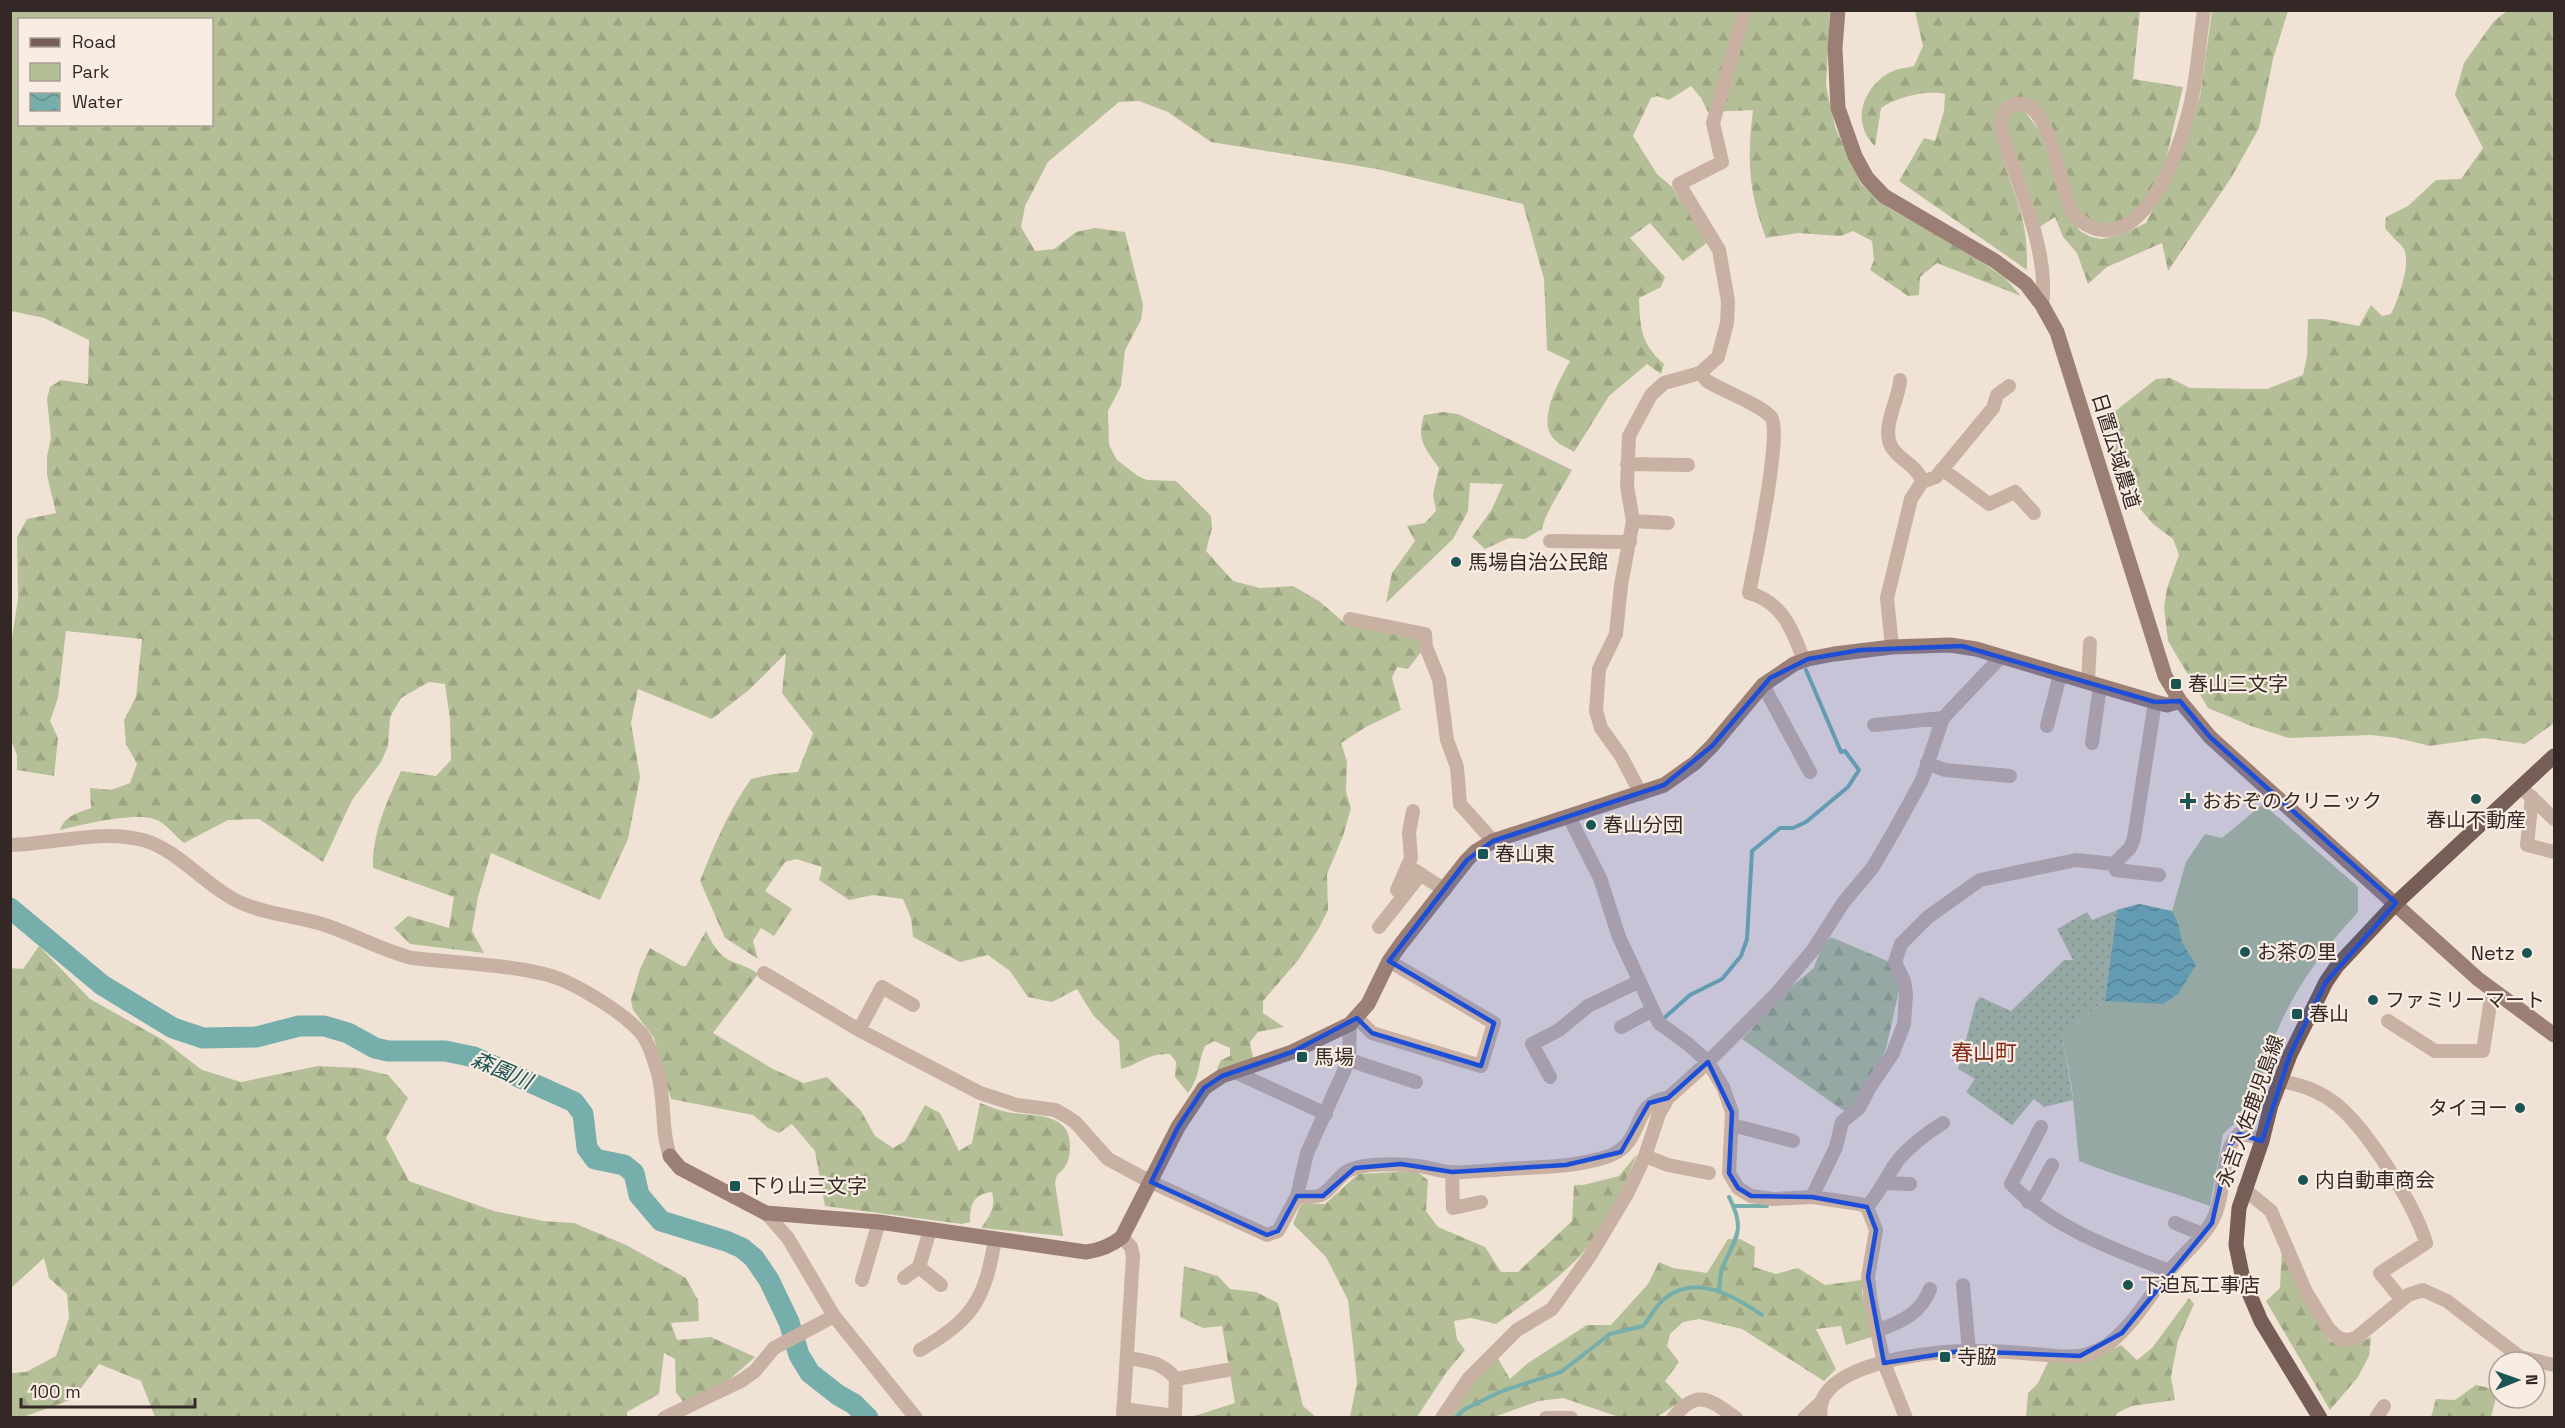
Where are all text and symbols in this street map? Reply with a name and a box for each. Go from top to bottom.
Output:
legend [18,18,213,126]
text: Road [72,30,116,53]
text: Park [72,60,110,83]
text: Water [72,90,123,113]
street label: 日置広域農道 [2086,390,2146,512]
place label: 馬場自治公民館 [1468,549,1608,575]
marker: 馬場自治公民館 [1449,555,1463,569]
place label: 春山三文字 [2188,671,2288,697]
marker: 春山三文字 [2169,677,2183,691]
place label: おおぞのクリニック [2202,788,2382,814]
marker: おおぞのクリニック [2179,792,2197,810]
marker: 春山不動産 [2469,792,2483,806]
place label: 春山不動産 [2426,807,2526,833]
place label: 春山分団 [1603,812,1683,838]
marker: 春山分団 [1584,818,1598,832]
place label: 春山東 [1495,841,1555,867]
marker: 春山東 [1476,847,1490,861]
place label: お茶の里 [2257,939,2337,965]
place label: Netz [2471,940,2515,966]
marker: お茶の里 [2238,945,2252,959]
marker: Netz [2520,946,2534,960]
place label: ファミリーマート [2385,987,2545,1013]
marker: ファミリーマート [2366,993,2380,1007]
place label: 春山 [2309,1001,2349,1027]
marker: 春山 [2290,1007,2304,1021]
street label: 永吉入佐鹿児島線 [2210,1031,2290,1191]
district label: 春山町 [1951,1038,2017,1066]
place label: 馬場 [1314,1044,1354,1070]
water label: 森園川 [468,1045,538,1096]
marker: 馬場 [1295,1050,1309,1064]
place label: タイヨー [2428,1095,2508,1121]
marker: タイヨー [2513,1101,2527,1115]
place label: 内自動車商会 [2315,1167,2435,1193]
place label: 下り山三文字 [747,1173,867,1199]
marker: 内自動車商会 [2296,1173,2310,1187]
marker: 下り山三文字 [728,1179,742,1193]
place label: 下迫瓦工事店 [2140,1272,2260,1298]
marker: 下迫瓦工事店 [2121,1278,2135,1292]
place label: 寺脇 [1957,1344,1997,1370]
marker: 寺脇 [1938,1350,1952,1364]
north arrow [2487,1350,2547,1410]
scale bar [21,1371,195,1409]
text: N [2521,1374,2542,1385]
text: 100 m [30,1380,81,1403]

